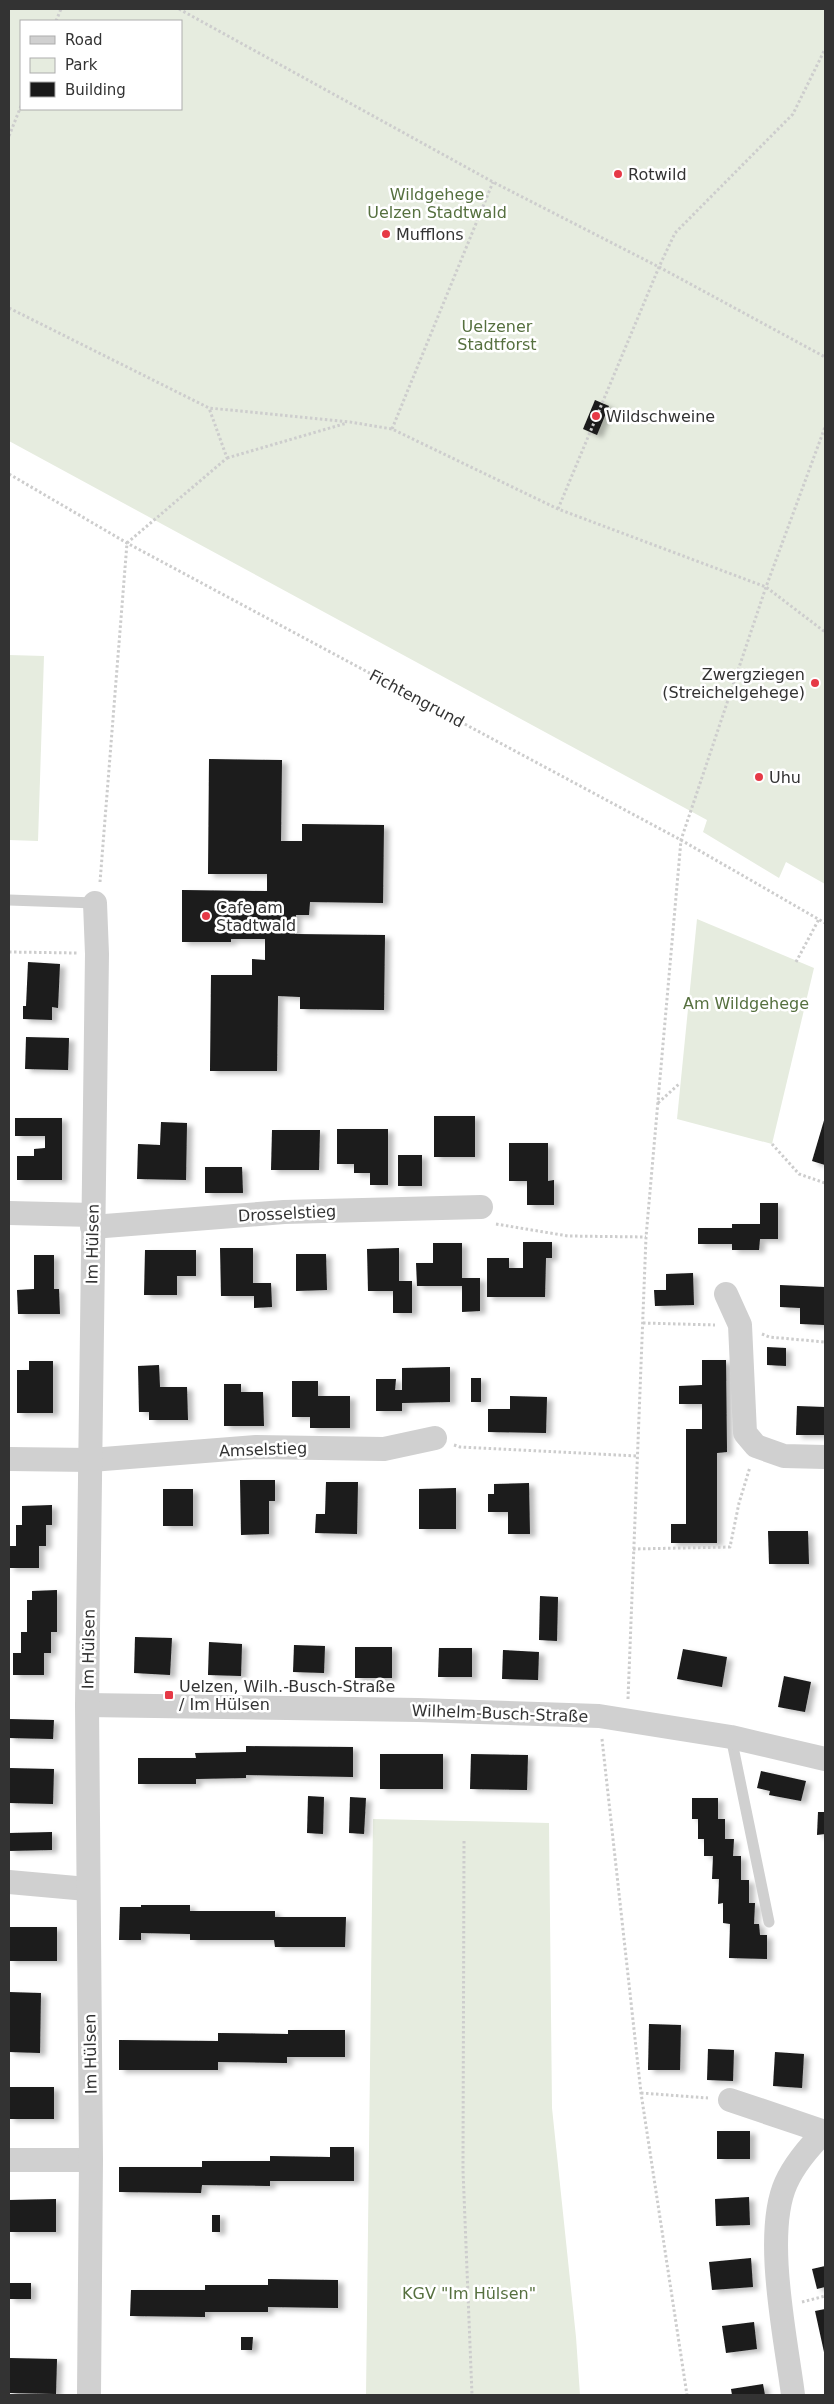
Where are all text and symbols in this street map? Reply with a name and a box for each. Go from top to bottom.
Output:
legend [20,20,182,110]
text: Road [65,31,103,49]
text: Park [65,56,98,74]
text: Building [65,81,126,99]
place label: Rotwild [628,165,687,184]
marker: Rotwild [612,168,624,180]
park label: Wildgehege Uelzen Stadtwald [367,185,507,222]
place label: Mufflons [396,225,464,244]
marker: Mufflons [380,228,392,240]
park label: Uelzener Stadtforst [457,317,537,354]
place label: Wildschweine [606,407,715,426]
marker: Wildschweine [590,410,602,422]
street label: Fichtengrund [366,665,468,731]
place label: Zwergziegen (Streichelgehege) [662,665,805,702]
marker: Zwergziegen (Streichelgehege) [809,677,821,689]
place label: Uhu [769,768,801,787]
marker: Uhu [753,771,765,783]
place label: Cafe am Stadtwald [216,898,296,935]
marker: Cafe am Stadtwald [200,910,212,922]
park label: Am Wildgehege [683,994,809,1013]
street label: Drosselstieg [237,1201,337,1226]
street label: Im Hülsen [82,1204,103,1284]
street label: Amselstieg [219,1438,307,1461]
street label: Im Hülsen [78,1609,99,1689]
place label: Uelzen, Wilh.-Busch-Straße / Im Hülsen [179,1677,395,1714]
marker: Uelzen, Wilh.-Busch-Straße / Im Hülsen [163,1689,175,1701]
street label: Wilhelm-Busch-Straße [411,1701,589,1726]
street label: Im Hülsen [80,2014,101,2094]
park label: KGV "Im Hülsen" [402,2284,536,2303]

